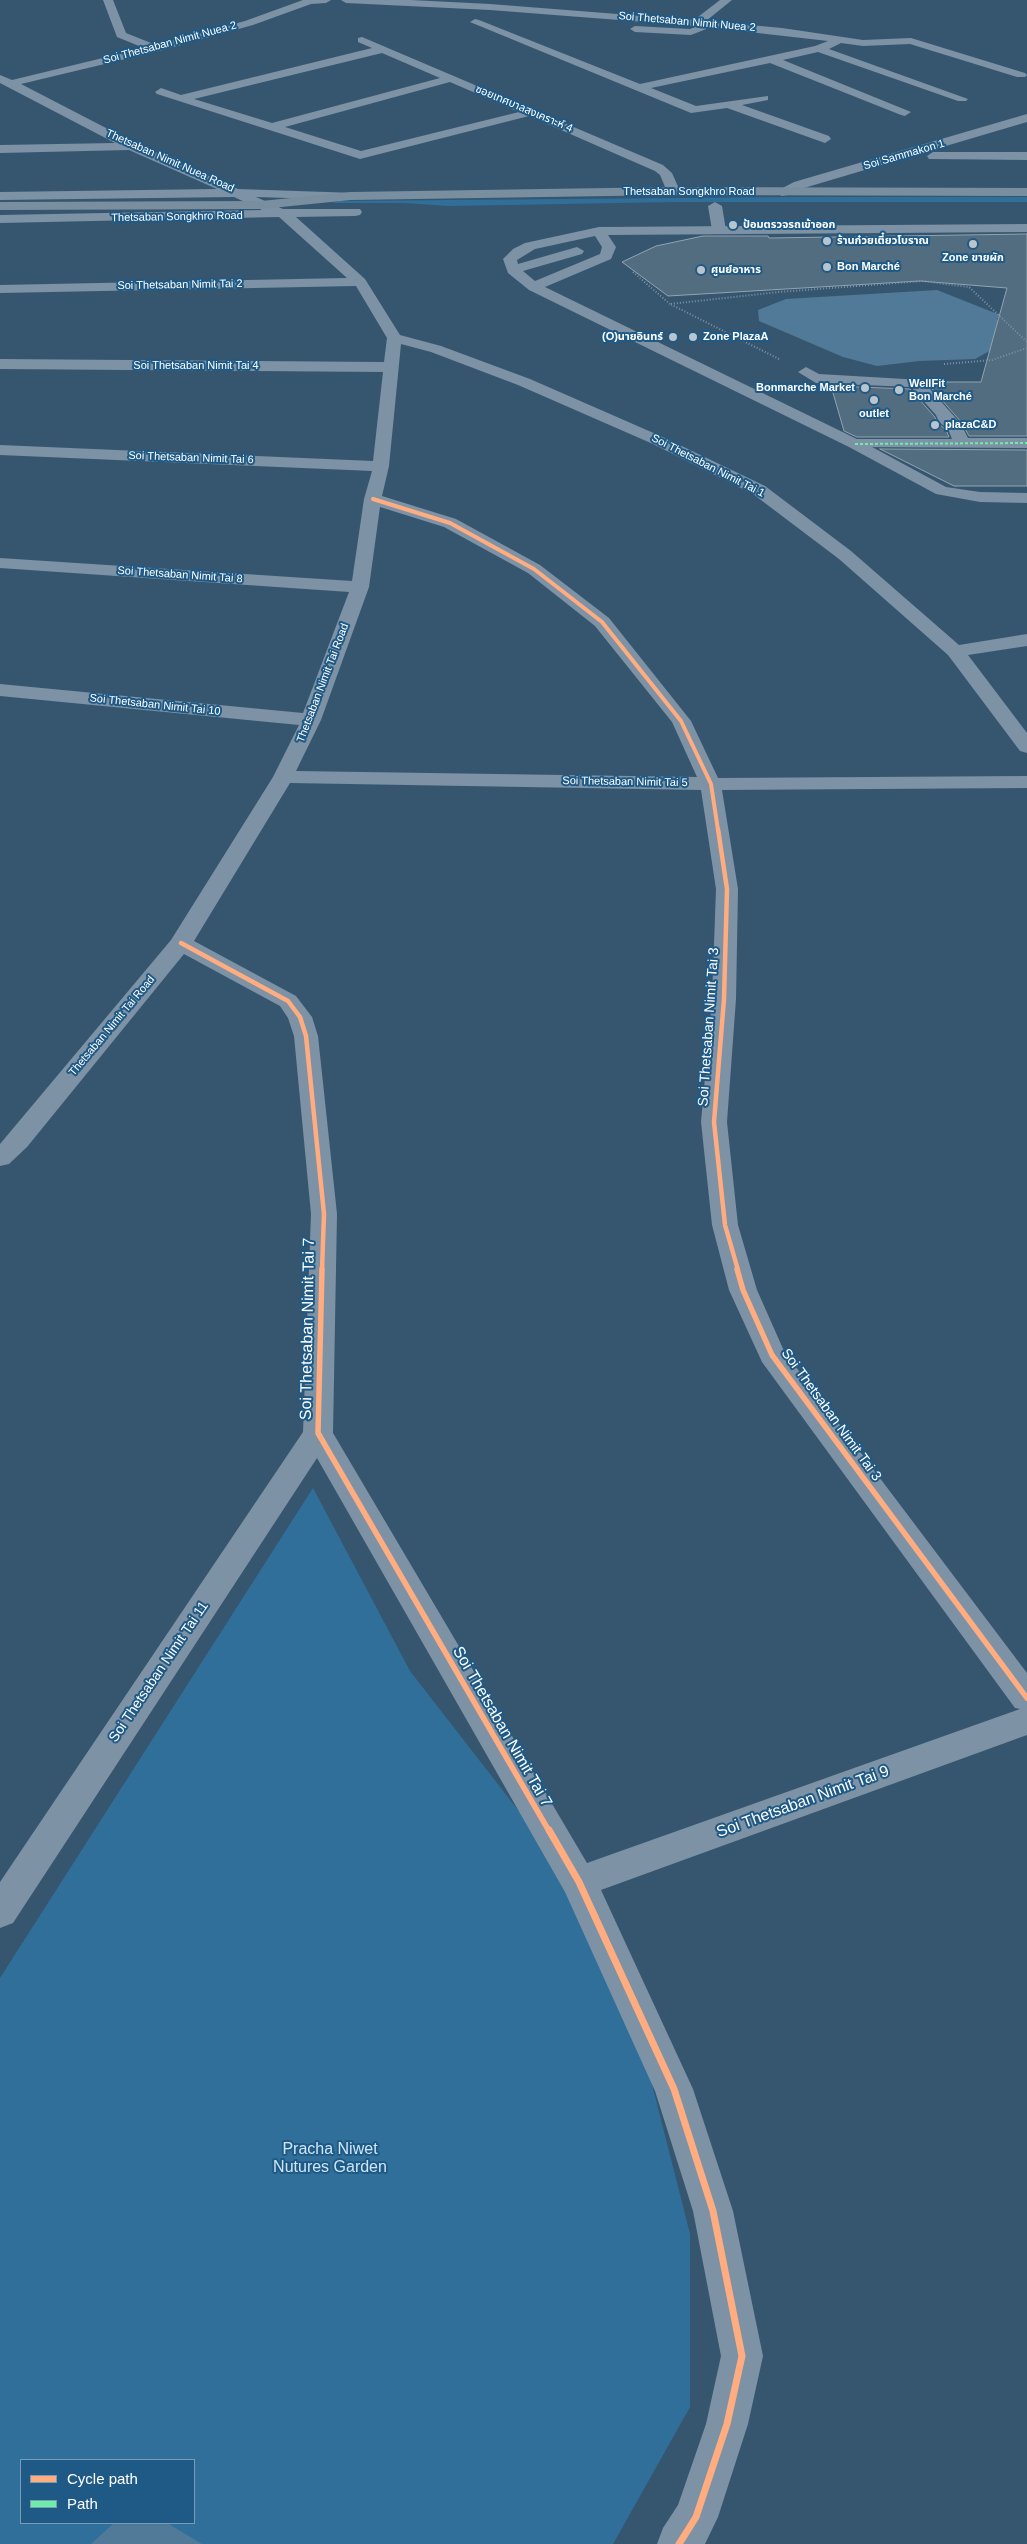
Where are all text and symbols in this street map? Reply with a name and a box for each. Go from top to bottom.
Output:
street label: Soi Thetsaban Nimit Nuea 2 [618,9,756,35]
street label: Soi Thetsaban Nimit Nuea 2 [102,19,238,67]
street label: ซอยเทศบาลสงเคราะห์ 4 [473,83,575,135]
street label: Thetsaban Nimit Nuea Road [104,127,236,195]
street label: Soi Sammakon 1 [862,137,946,173]
street label: Thetsaban Songkhro Road [623,185,755,199]
street label: Thetsaban Songkhro Road [111,209,243,225]
place label: ป้อมตรวจรถเข้าออก [743,218,835,232]
marker: ป้อมตรวจรถเข้าออก [727,219,739,231]
place label: ร้านก๋วยเตี๋ยวโบราณ [837,234,929,248]
marker: ร้านก๋วยเตี๋ยวโบราณ [821,235,833,247]
marker: Zone ขายผัก [967,238,979,250]
place label: Zone ขายผัก [942,251,1004,265]
place label: Bon Marché [837,260,900,274]
marker: Bon Marché [821,261,833,273]
place label: ศูนย์อาหาร [711,263,761,277]
marker: ศูนย์อาหาร [695,264,707,276]
street label: Soi Thetsaban Nimit Tai 2 [117,277,243,293]
place label: (O)นายอินทร์ [602,330,663,344]
place label: Zone PlazaA [703,330,768,344]
marker: (O)นายอินทร์ [667,331,679,343]
marker: Zone PlazaA [687,331,699,343]
street label: Soi Thetsaban Nimit Tai 4 [133,359,259,373]
place label: WellFit Bon Marché [909,377,972,403]
place label: Bonmarche Market [756,381,855,395]
marker: Bonmarche Market [859,382,871,394]
marker: WellFit Bon Marché [893,384,905,396]
marker: outlet [868,394,880,406]
place label: outlet [859,407,889,421]
place label: plazaC&D [945,418,996,432]
marker: plazaC&D [929,419,941,431]
street label: Soi Thetsaban Nimit Tai 1 [649,432,767,500]
street label: Soi Thetsaban Nimit Tai 6 [128,449,254,467]
street label: Soi Thetsaban Nimit Tai 8 [117,564,243,586]
street label: Thetsaban Nimit Tai Road [294,622,352,744]
street label: Soi Thetsaban Nimit Tai 10 [89,692,221,718]
street label: Soi Thetsaban Nimit Tai 5 [562,774,688,790]
street label: Soi Thetsaban Nimit Tai 3 [695,947,723,1107]
street label: Thetsaban Nimit Tai Road [66,973,158,1079]
street label: Soi Thetsaban Nimit Tai 7 [297,1238,319,1420]
street label: Soi Thetsaban Nimit Tai 3 [777,1346,885,1484]
street label: Soi Thetsaban Nimit Tai 11 [106,1598,212,1746]
street label: Soi Thetsaban Nimit Tai 7 [448,1643,556,1811]
street label: Soi Thetsaban Nimit Tai 9 [714,1762,892,1842]
park label: Pracha Niwet Nutures Garden [273,2140,387,2178]
legend [20,2459,195,2524]
text: Cycle path [67,2470,138,2487]
text: Path [67,2495,98,2512]

